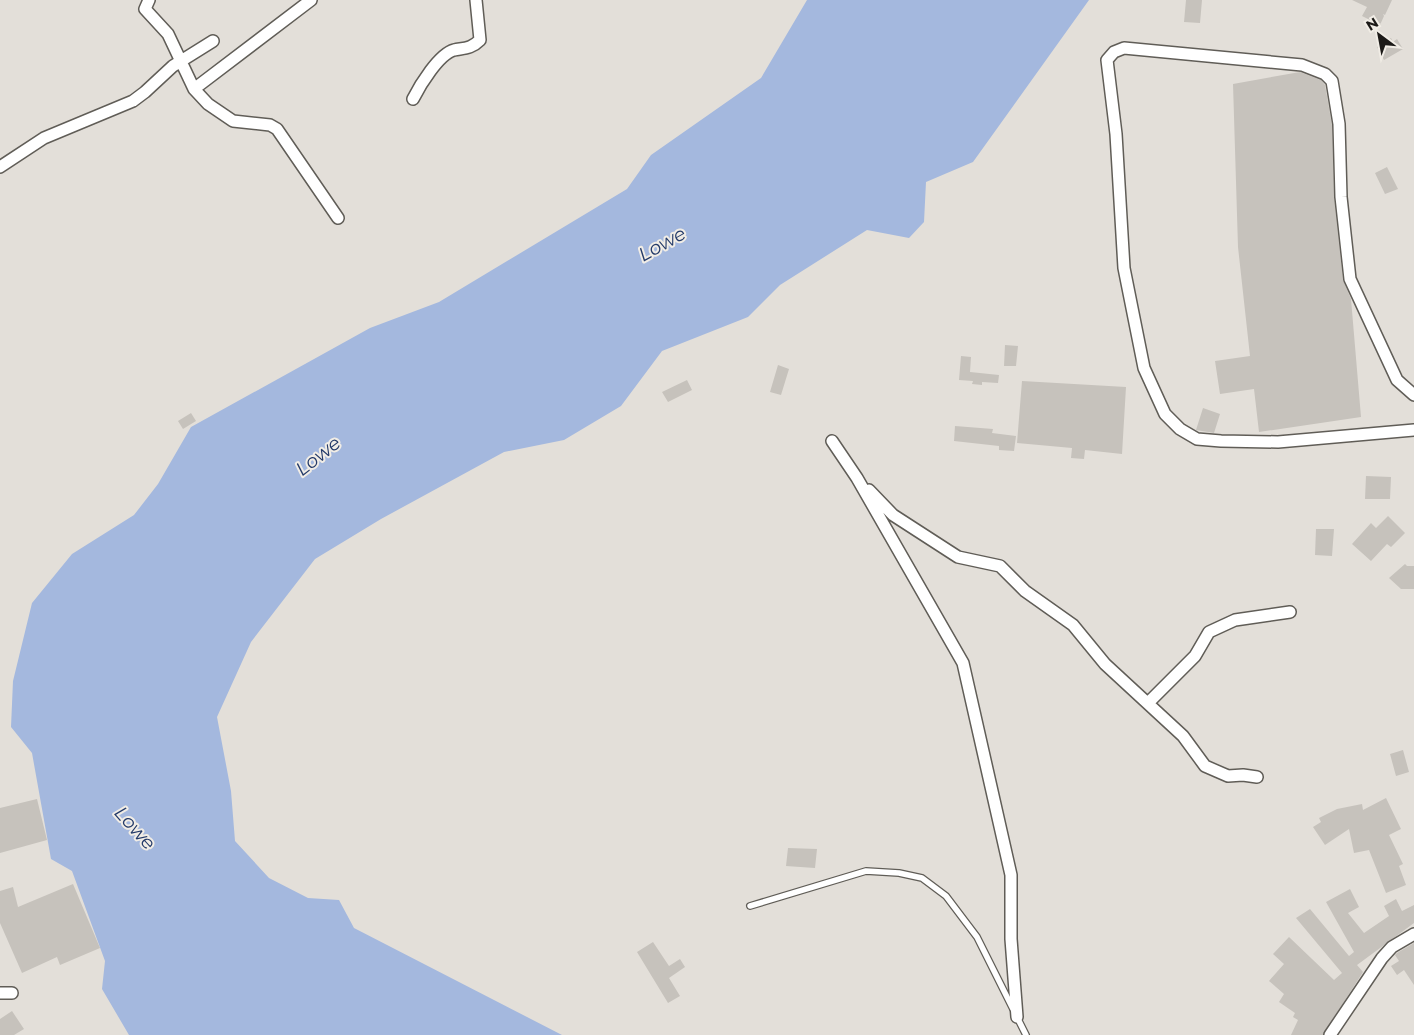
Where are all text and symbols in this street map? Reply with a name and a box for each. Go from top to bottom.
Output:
north arrow [1354,10,1404,60]
text: N [1363,13,1382,35]
water label: Lowe [634,222,690,266]
water label: Lowe [291,431,345,481]
water label: Lowe [110,802,160,854]

